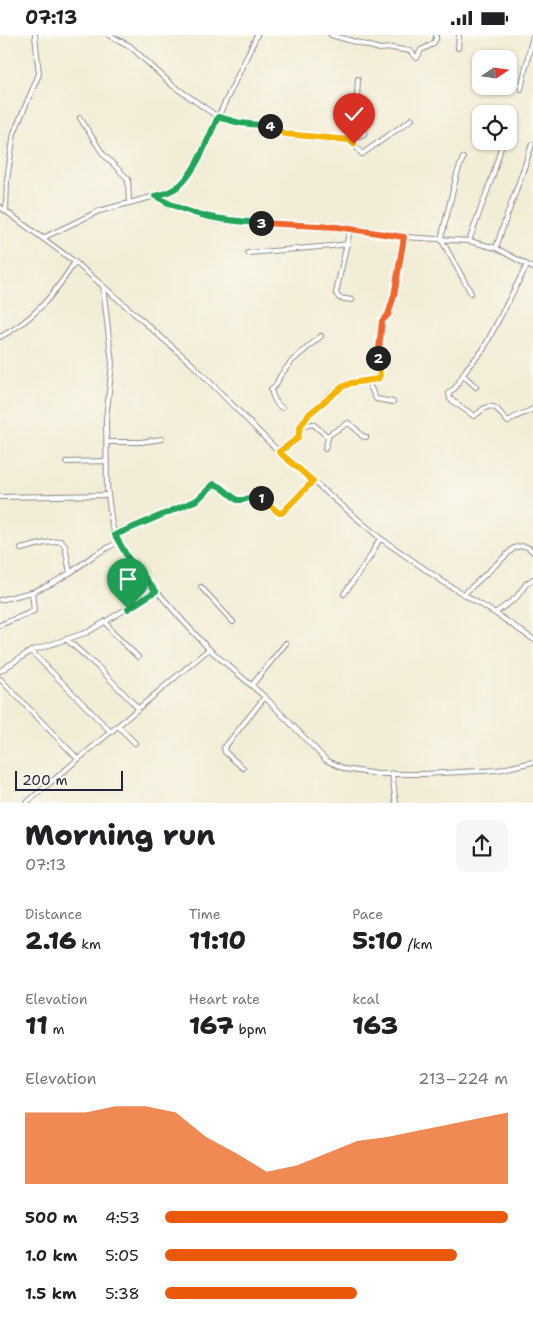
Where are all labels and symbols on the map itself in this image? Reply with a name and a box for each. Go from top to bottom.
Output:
north arrow [472,50,518,95]
pin [333,93,375,144]
pin: 4 [258,113,282,139]
pin: 3 [248,211,274,235]
pin: 2 [366,345,390,371]
pin: 1 [248,485,274,511]
pin [107,558,149,609]
scale bar [15,769,122,792]

